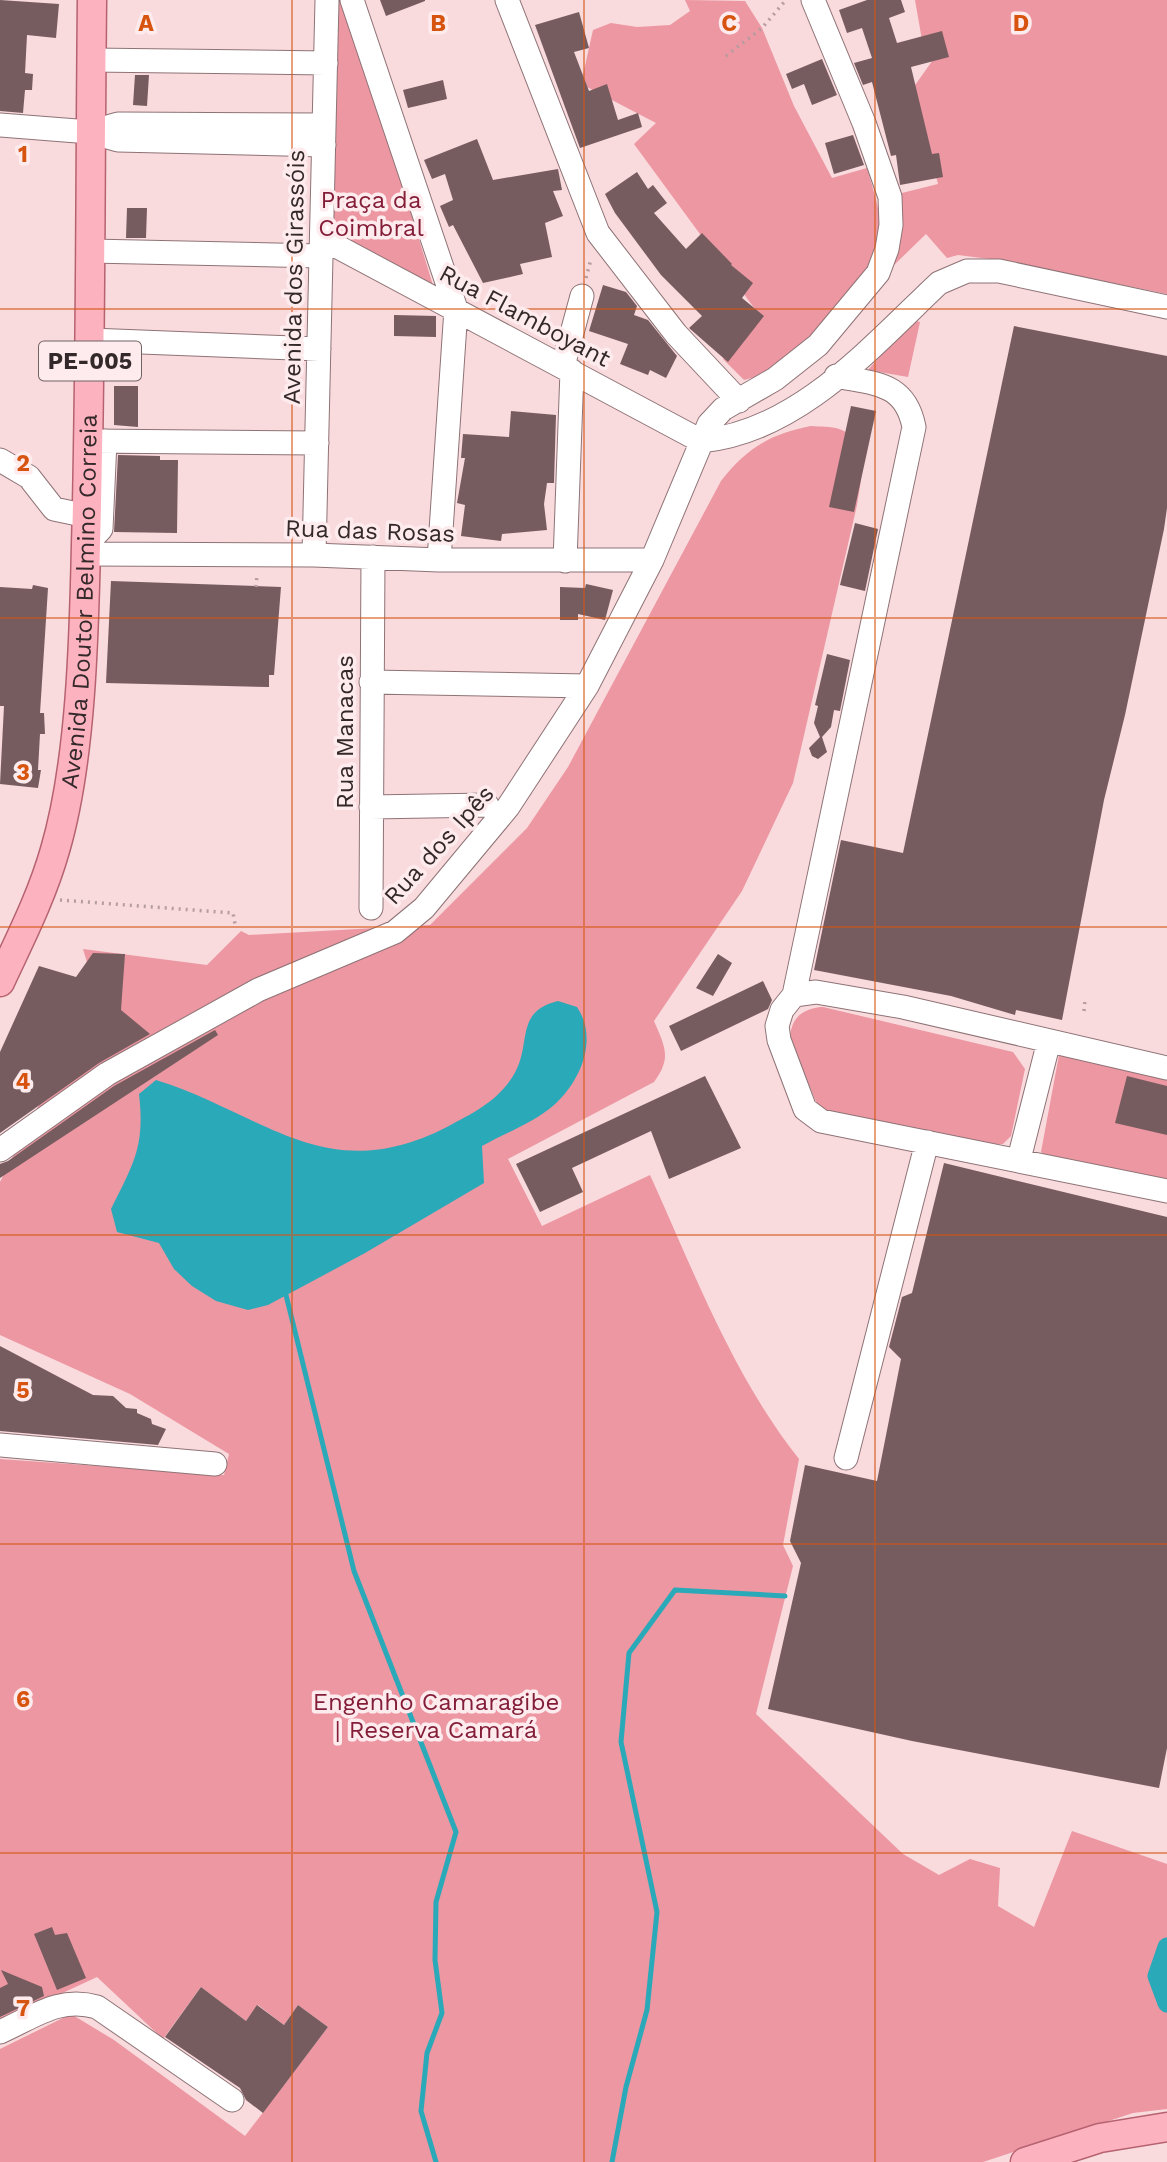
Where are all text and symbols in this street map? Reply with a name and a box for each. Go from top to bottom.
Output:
text: A [138,10,154,37]
text: B [430,10,446,37]
text: C [721,10,737,37]
text: D [1013,10,1029,37]
text: 1 [18,141,28,168]
street label: Avenida dos Girassóis [278,149,310,405]
park label: Praça da Coimbral [318,186,424,242]
street label: Rua Flamboyant [435,259,615,373]
road number: PE-005 [39,342,141,380]
street label: Avenida Doutor Belmino Correia [55,414,103,790]
text: 2 [16,450,30,477]
street label: Rua das Rosas [285,514,455,548]
street label: Rua Manacas [331,655,359,809]
text: 3 [16,759,30,786]
street label: Rua dos Ipês [378,780,500,910]
text: 4 [16,1068,31,1095]
text: 5 [16,1377,30,1404]
text: 6 [16,1686,30,1713]
park label: Engenho Camaragibe | Reserva Camará [313,1688,559,1744]
text: 7 [16,1995,30,2022]

